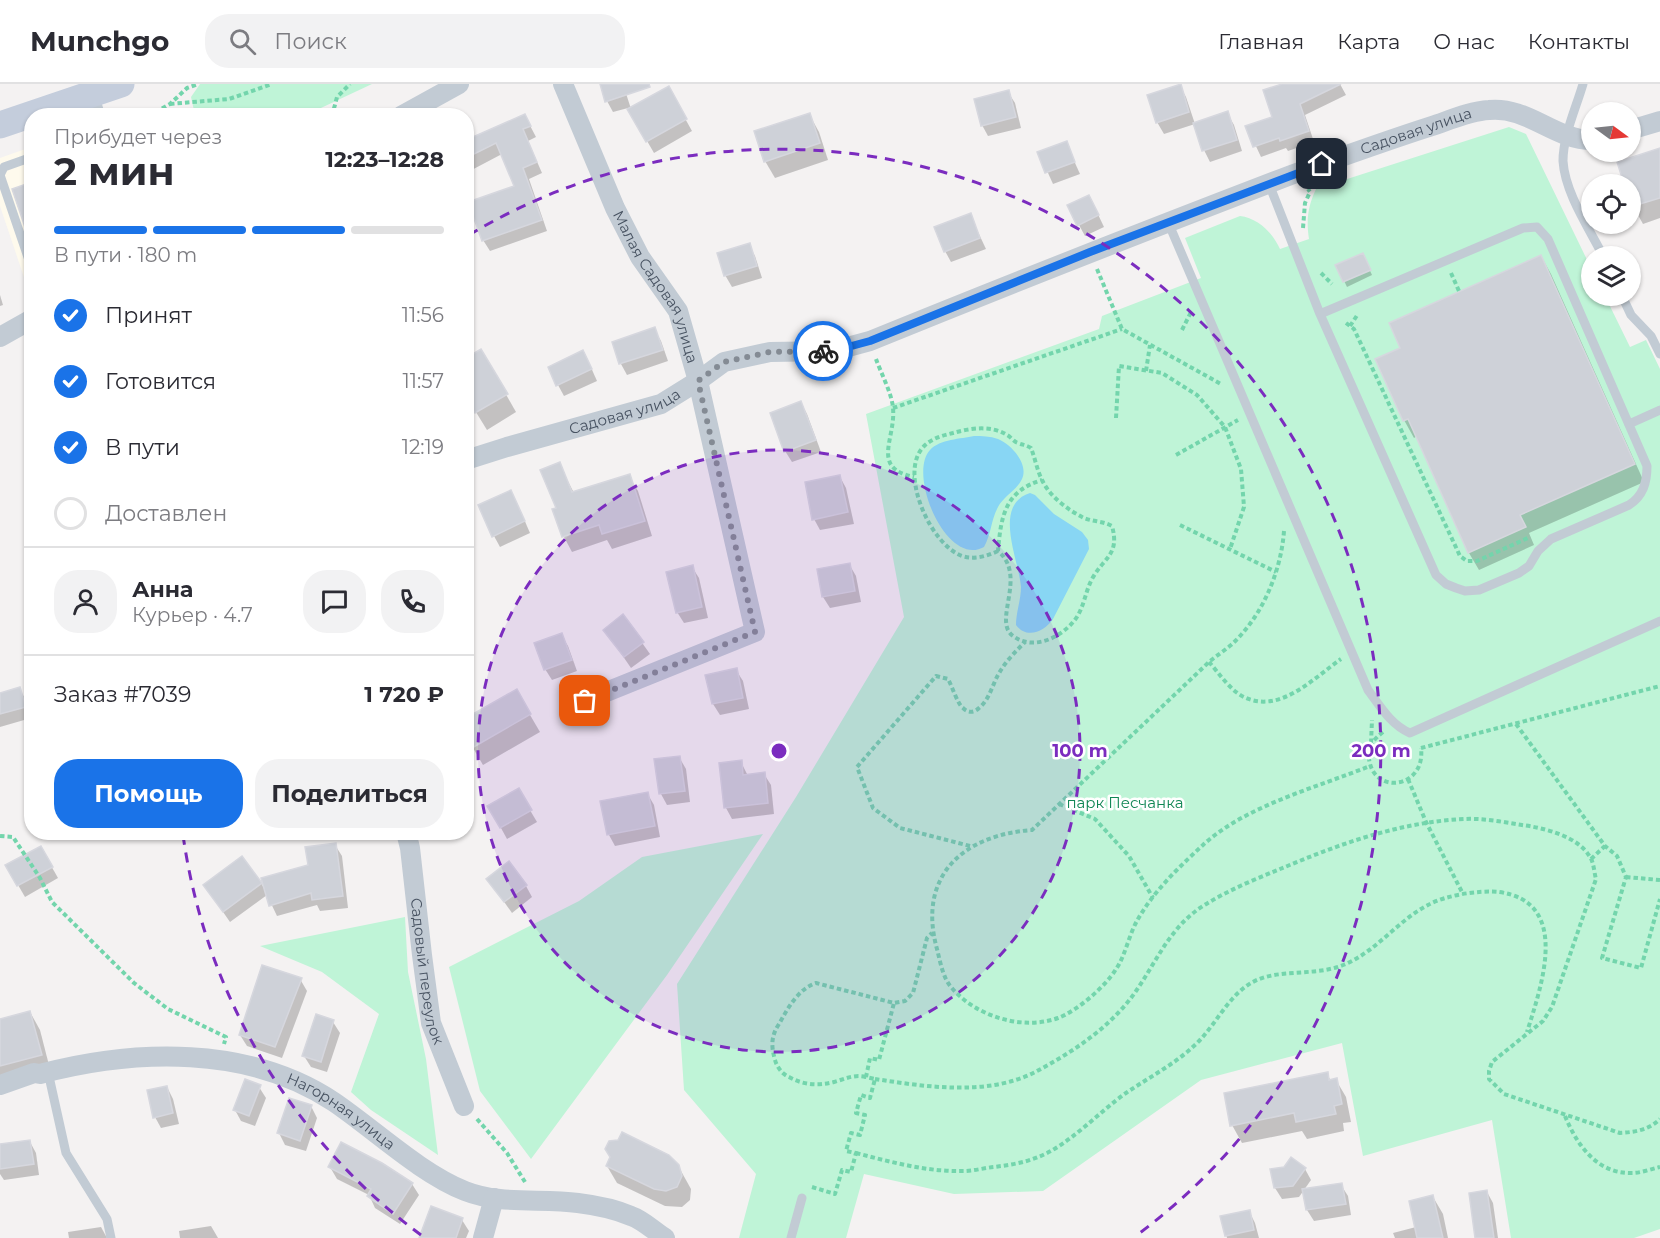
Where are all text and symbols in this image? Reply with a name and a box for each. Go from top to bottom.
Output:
search box [205,14,625,68]
text: Munchgo [30,24,169,58]
icon: search [226,25,259,58]
text: Поиск [274,28,347,55]
text: Главная [1218,29,1304,54]
text: Карта [1337,29,1400,54]
text: О нас [1433,29,1495,54]
text: Контакты [1528,29,1630,54]
north arrow [1581,102,1641,162]
map controls [1581,102,1641,306]
street label: Садовая улица [1358,103,1474,158]
text: Прибудет через [54,125,222,149]
pin [1296,138,1347,189]
text: 12:23–12:28 [325,146,444,173]
text: 2 мин [54,147,175,195]
icon: home [1305,147,1338,180]
button: locate [1581,174,1641,234]
street label: Малая Садовая улица [609,207,702,365]
text: В пути · 180 m [54,243,197,267]
button: layers [1581,246,1641,306]
icon: check [54,299,87,332]
text: Принят [105,302,192,329]
text: 11:56 [402,303,444,327]
courier [793,321,853,381]
icon: bike [807,335,840,368]
icon: check [54,365,87,398]
text: Готовится [105,368,216,395]
text: 11:57 [402,369,444,393]
street label: Садовая улица [567,384,684,438]
icon: check [54,431,87,464]
text: В пути [105,434,180,461]
text: 12:19 [402,435,444,459]
text: Доставлен [105,500,227,527]
button: person [54,570,117,633]
button: chat [303,570,366,633]
button: phone [381,570,444,633]
text: Анна [132,576,193,603]
text: Курьер · 4.7 [132,603,253,627]
pin [559,675,610,726]
text: Заказ #7039 [54,681,191,708]
text: 1 720 ₽ [364,681,444,708]
icon: bag [568,684,601,717]
text: 100 m [1052,740,1108,762]
text: 200 m [1351,740,1411,762]
centre of rings [769,741,789,761]
button: Помощь [54,759,243,828]
button: Поделиться [255,759,444,828]
park label: парк Песчанка [1066,793,1184,812]
street label: Садовый переулок [407,897,449,1047]
street label: Нагорная улица [284,1068,399,1154]

